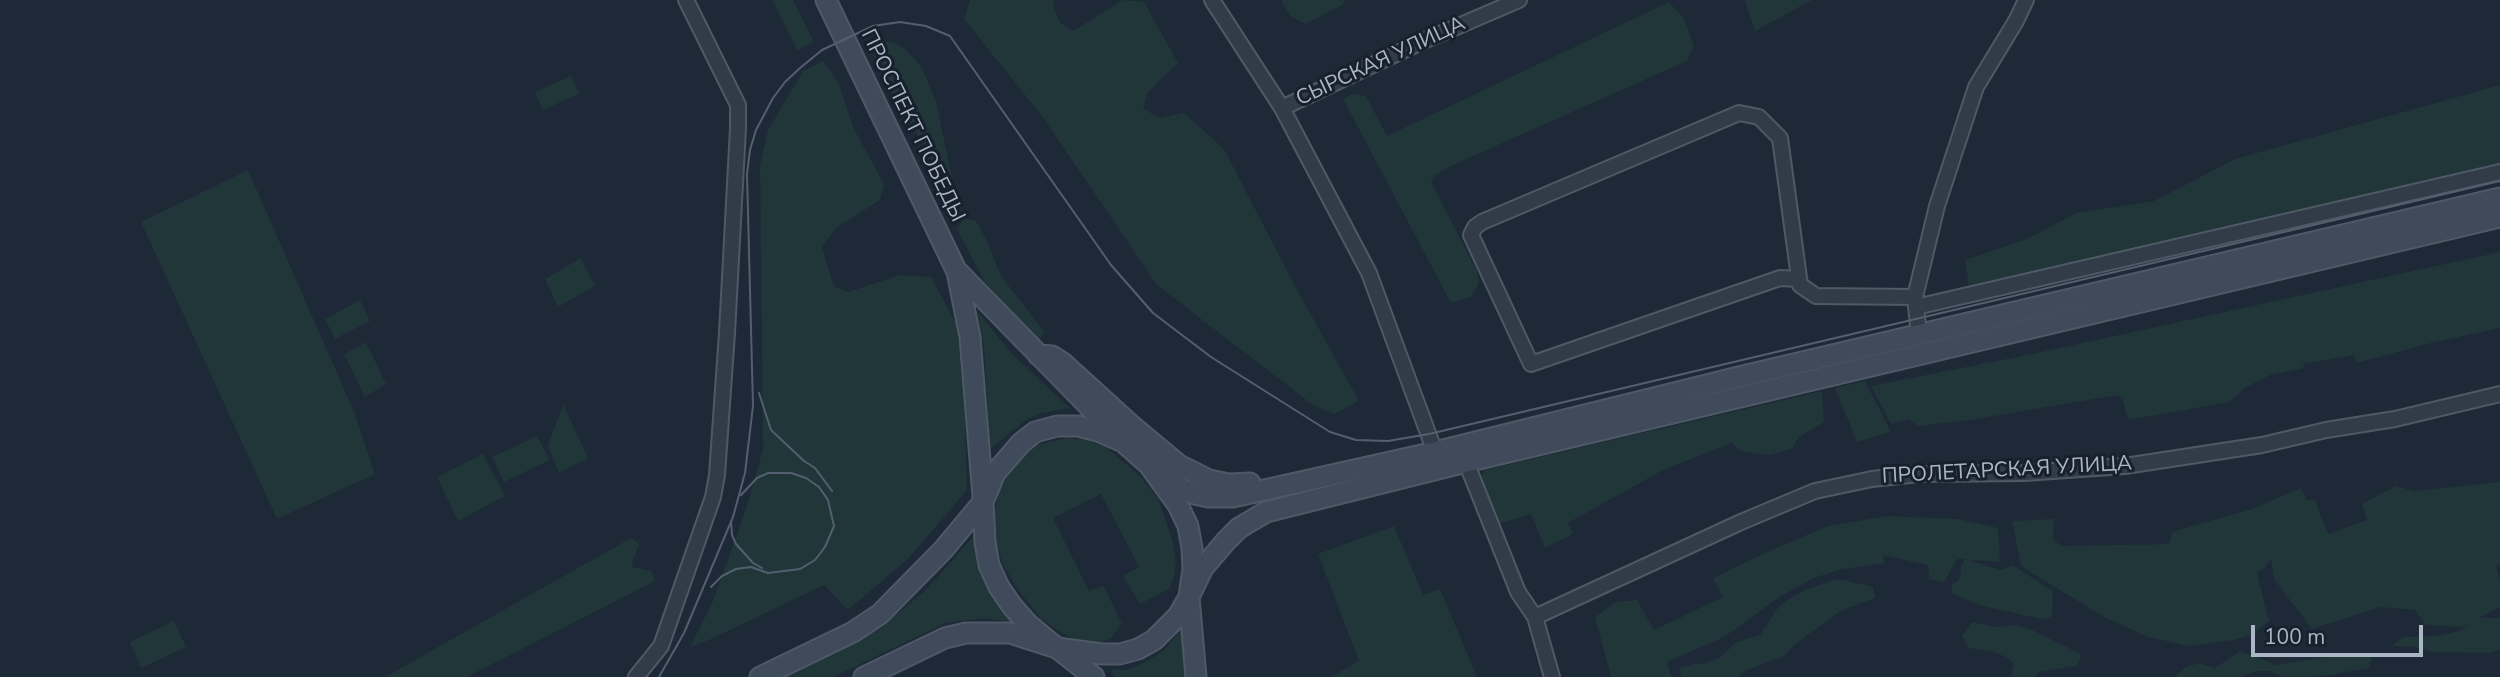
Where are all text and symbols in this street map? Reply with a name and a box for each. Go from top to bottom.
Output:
street label: СЫРСКАЯ УЛИЦА [1292,12,1470,112]
street label: ПРОСПЕКТ ПОБЕДЫ [854,26,970,226]
street label: ПРОЛЕТАРСКАЯ УЛИЦА [1881,452,2133,490]
scale bar [2255,610,2426,654]
text: 100 m [2264,623,2325,651]

